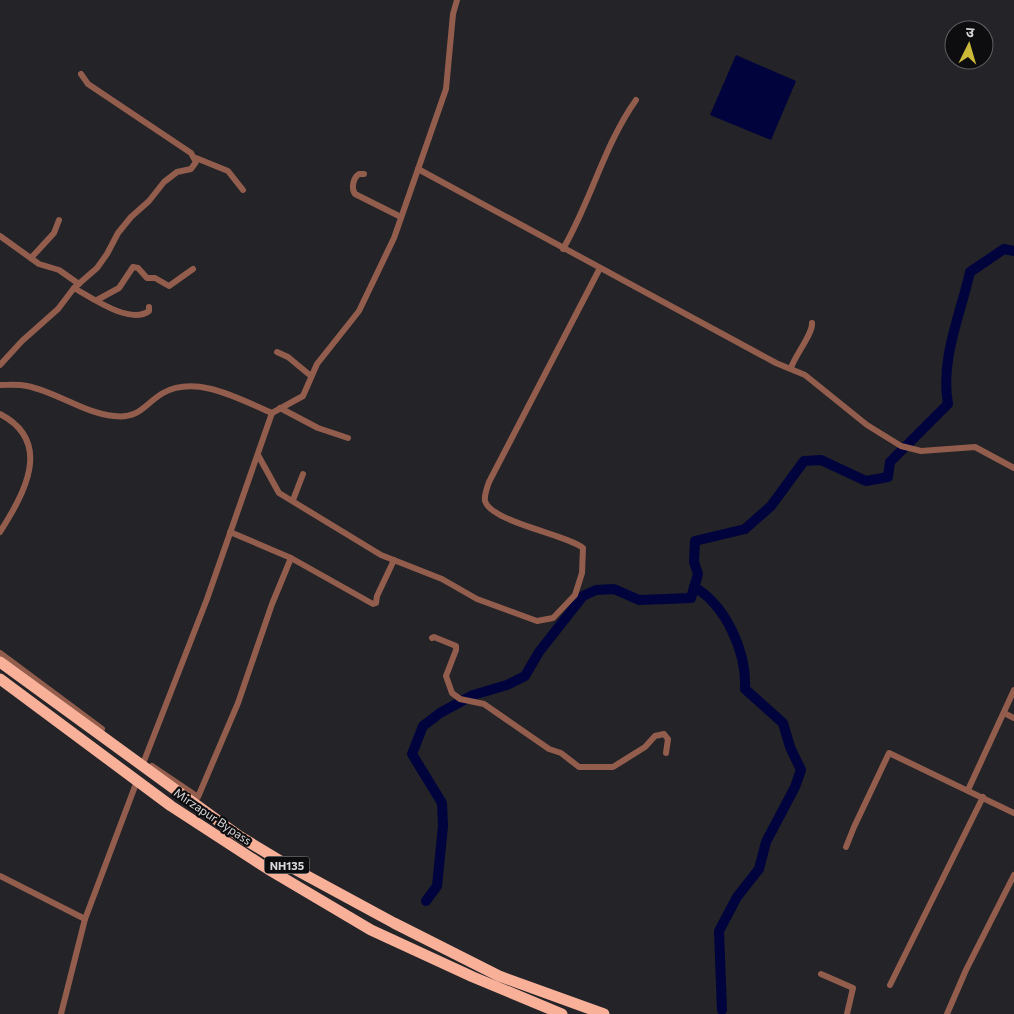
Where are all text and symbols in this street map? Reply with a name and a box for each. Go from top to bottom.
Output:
north arrow [944,20,994,70]
text: उ [965,23,976,40]
street label: Mirzapur Bypass [172,785,254,847]
road number: NH135 [264,856,310,874]

